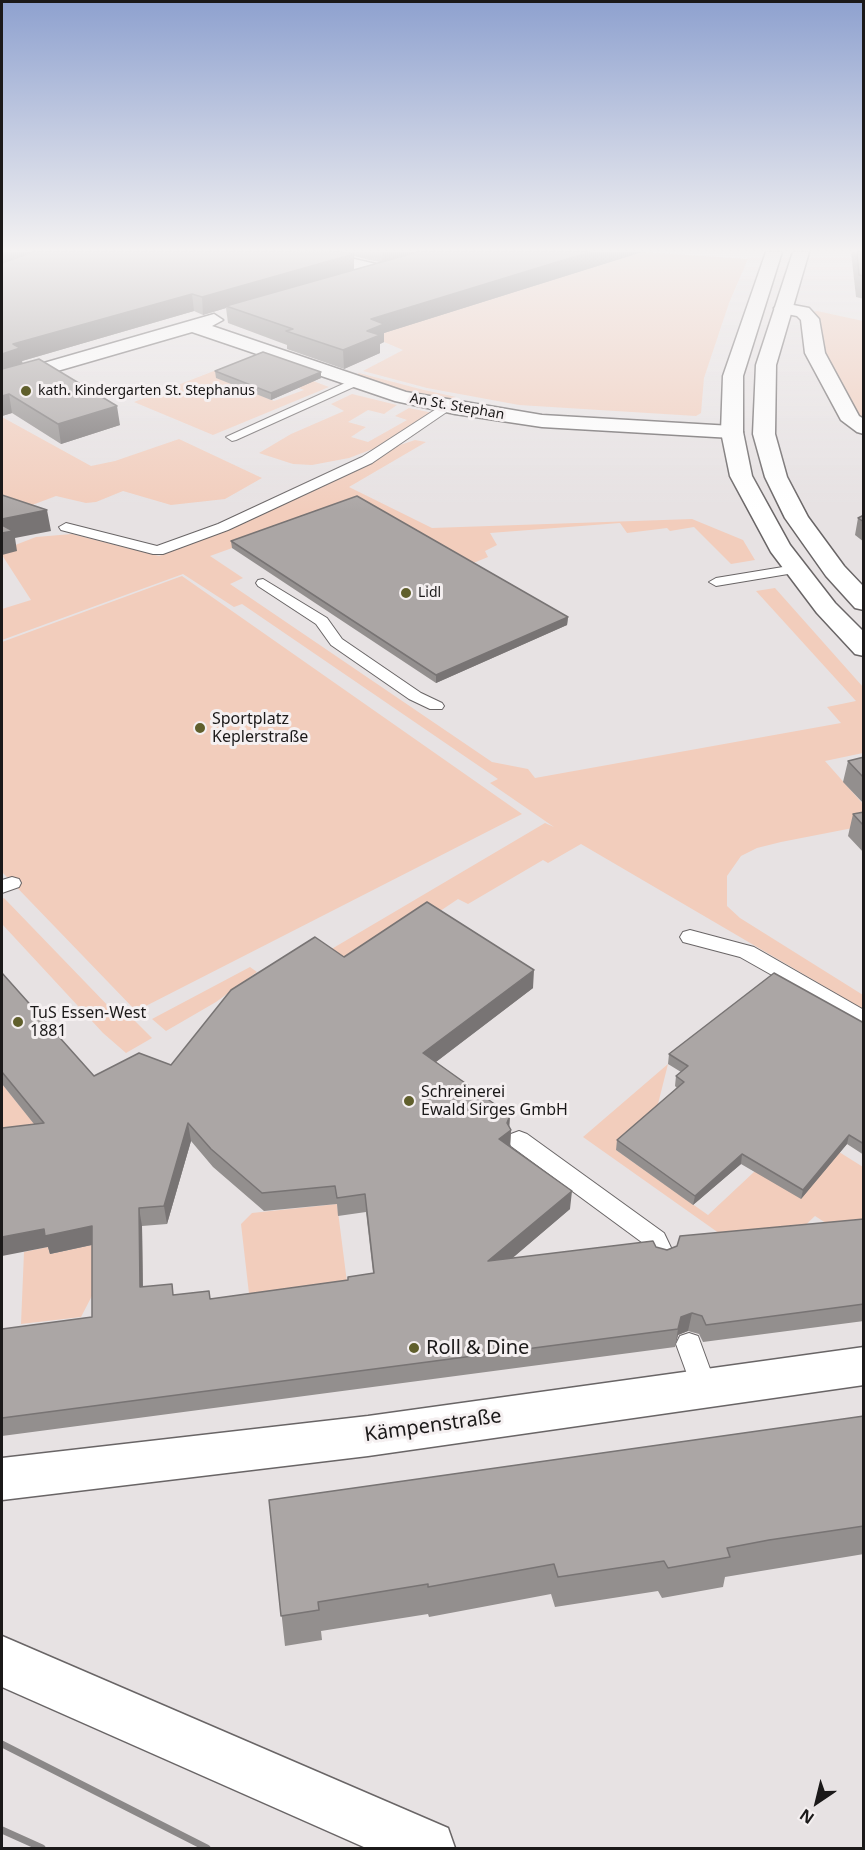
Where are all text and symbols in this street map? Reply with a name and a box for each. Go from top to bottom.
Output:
place label: kath. Kindergarten St. Stephanus [38,383,255,399]
marker: kath. Kindergarten St. Stephanus [19,384,33,398]
street label: An St. Stephan [408,390,506,424]
place label: Lidl [418,585,441,601]
marker: Lidl [399,586,413,600]
place label: Sportplatz Keplerstraße [212,709,308,747]
marker: Sportplatz Keplerstraße [193,721,207,735]
place label: TuS Essen-West 1881 [30,1003,146,1041]
marker: TuS Essen-West 1881 [11,1015,25,1029]
place label: Schreinerei Ewald Sirges GmbH [421,1082,568,1120]
marker: Schreinerei Ewald Sirges GmbH [402,1094,416,1108]
place label: Roll & Dine [426,1336,529,1360]
marker: Roll & Dine [407,1341,421,1355]
street label: Kämpenstraße [363,1405,503,1447]
north arrow [787,1772,847,1832]
text: N [795,1804,818,1829]

